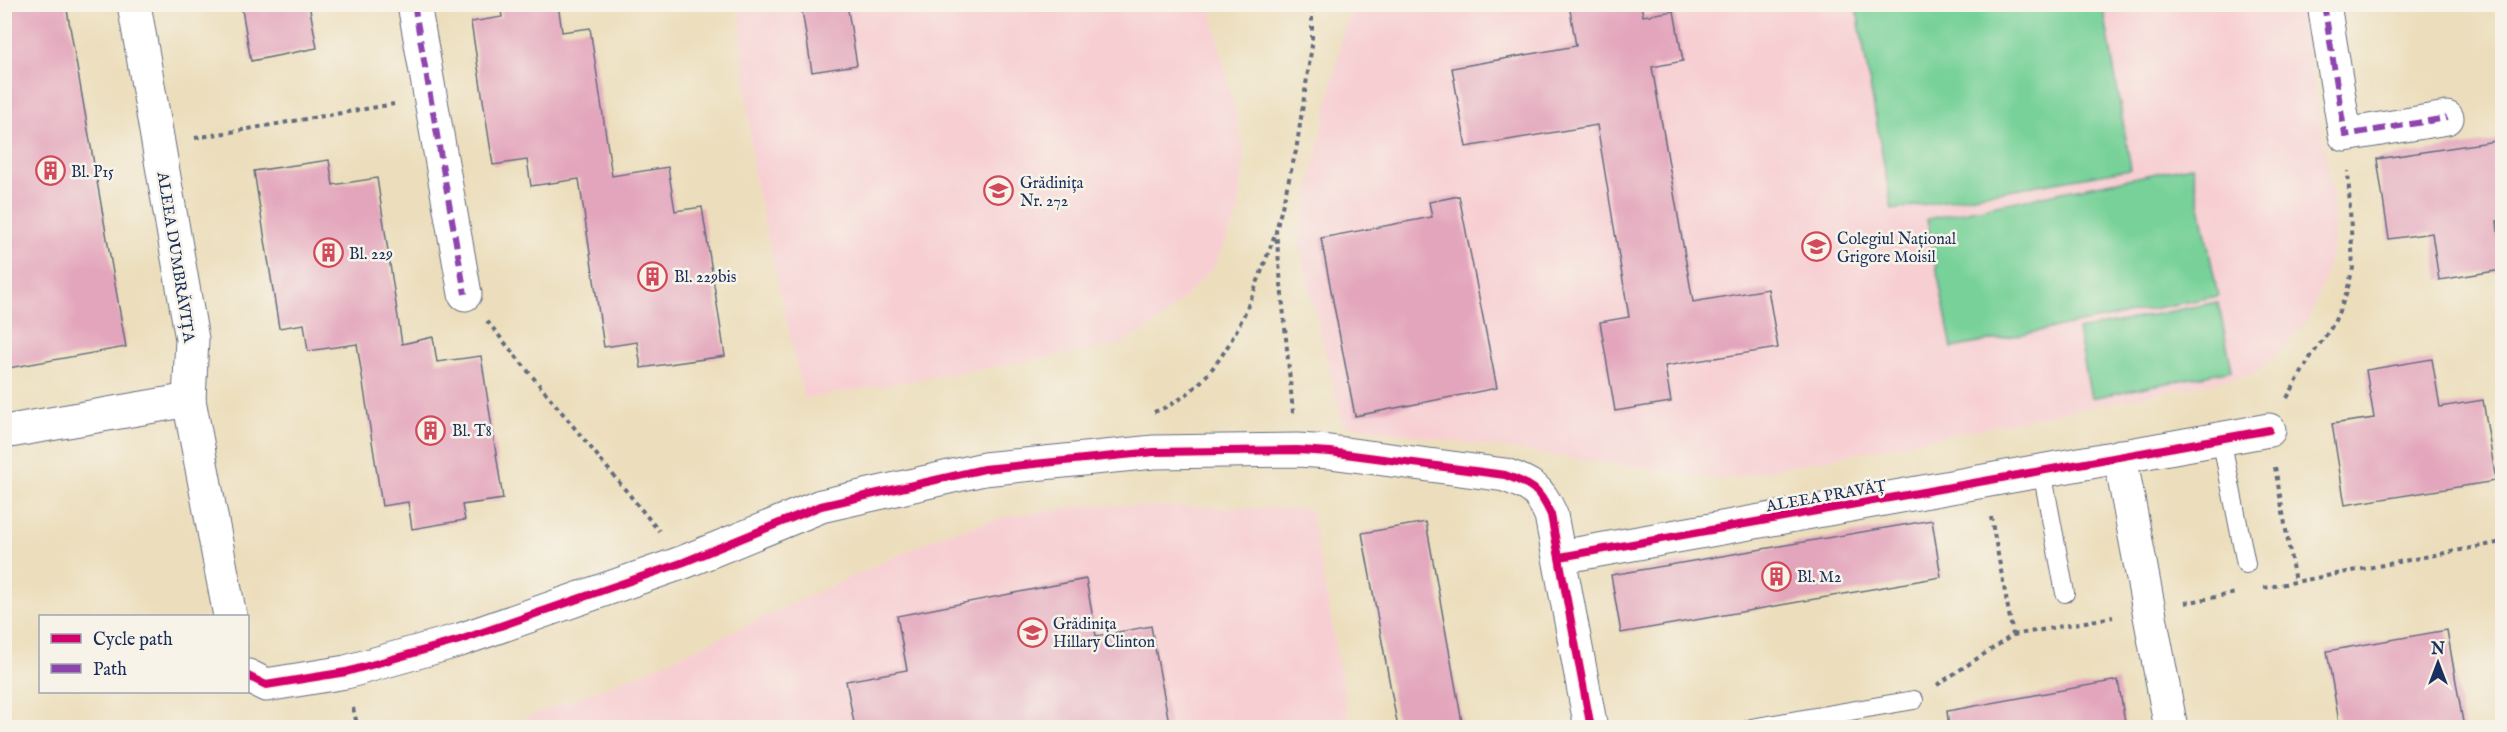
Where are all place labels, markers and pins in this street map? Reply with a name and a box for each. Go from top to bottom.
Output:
building icon: Bl. P15 [34,155,66,187]
place label: Bl. P15 [71,163,114,183]
place label: Grădinița Nr. 272 [1020,174,1084,212]
school or university icon: Grădinița Nr. 272 [983,175,1015,207]
place label: Colegiul Național Grigore Moisil [1837,230,1957,268]
school or university icon: Colegiul Național Grigore Moisil [1800,231,1832,263]
building icon: Bl. 229 [312,237,344,269]
place label: Bl. 229 [349,245,393,265]
building icon: Bl. 229bis [637,260,669,292]
place label: Bl. 229bis [674,268,737,288]
building icon: Bl. T8 [415,414,447,446]
place label: Bl. T8 [452,422,492,442]
building icon: Bl. M2 [1760,560,1792,592]
place label: Bl. M2 [1797,568,1841,588]
place label: Grădinița Hillary Clinton [1053,615,1156,653]
school or university icon: Grădinița Hillary Clinton [1016,616,1048,648]

